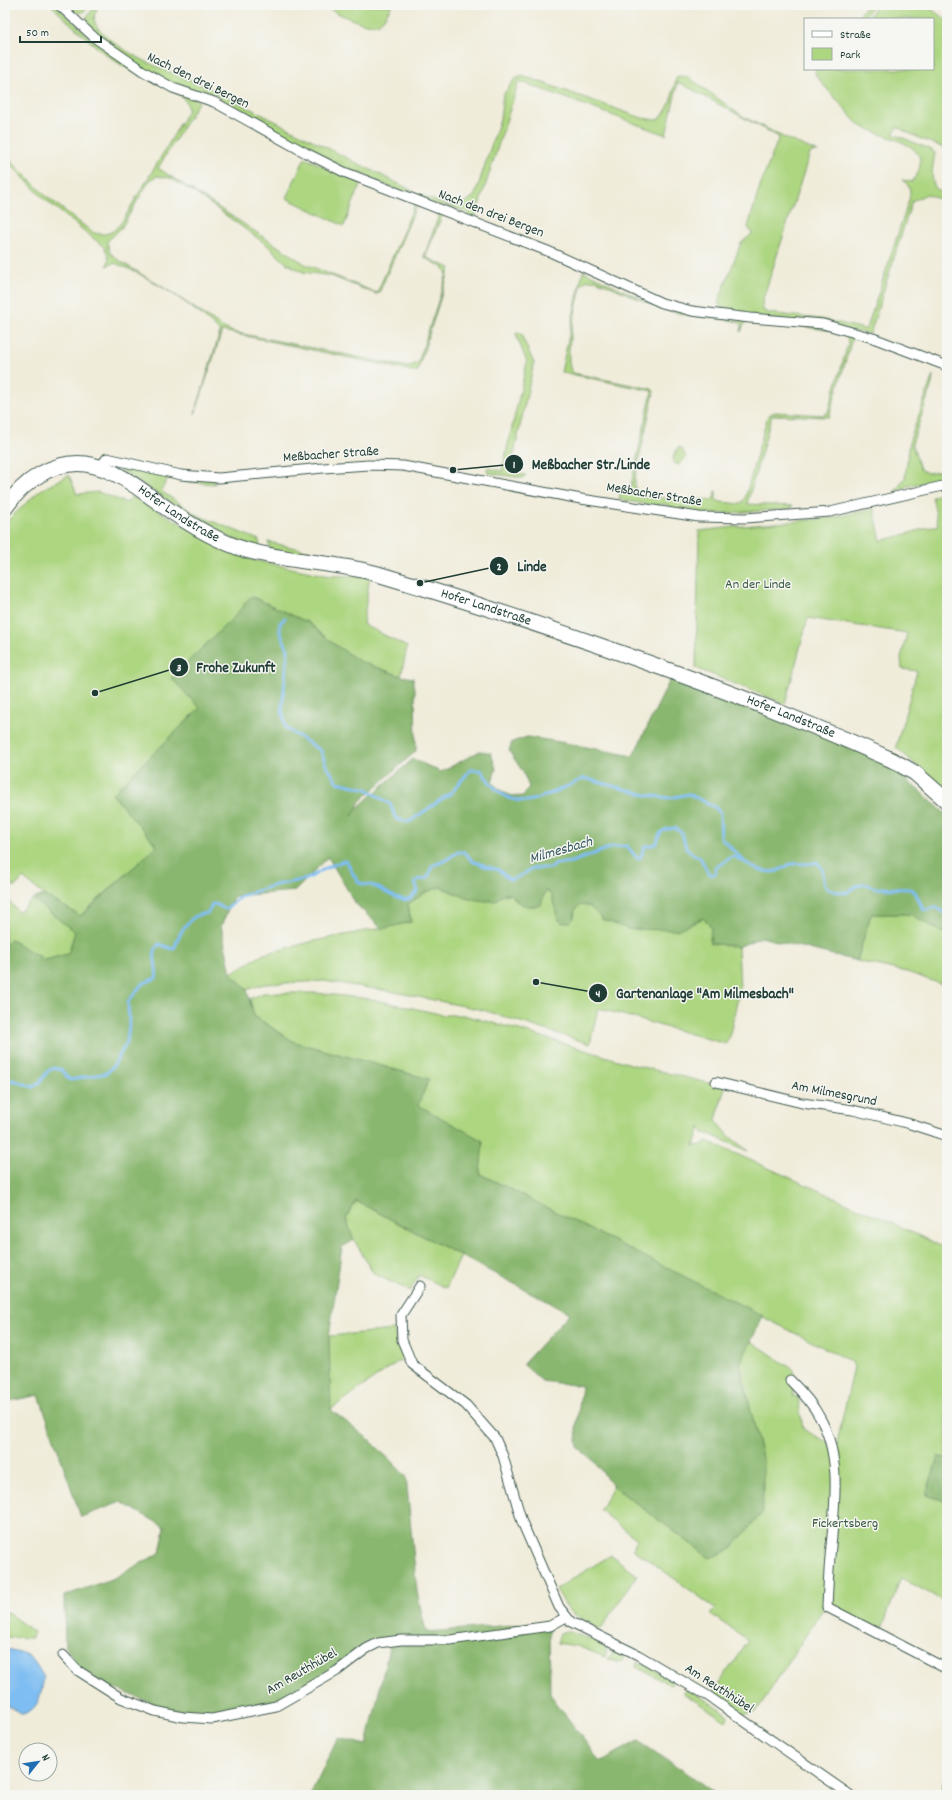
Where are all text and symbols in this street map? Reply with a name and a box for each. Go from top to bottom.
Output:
scale bar [20,18,101,44]
legend [804,18,934,70]
text: 50 m [26,25,49,42]
text: Straße [840,27,871,44]
text: Park [840,47,861,64]
street label: Nach den drei Bergen [143,48,253,114]
street label: Nach den drei Bergen [435,185,547,243]
street label: Meßbacher Straße [282,442,380,468]
callout: Meßbacher Str./Linde [504,450,658,477]
text: Meßbacher Str./Linde [532,455,651,477]
text: 1 [513,457,516,474]
street label: Meßbacher Straße [605,478,703,512]
street label: Hofer Landstraße [134,480,223,548]
callout: Linde [489,553,554,580]
text: Linde [517,557,547,579]
text: 2 [496,559,502,576]
park label: An der Linde [725,575,791,595]
street label: Hofer Landstraße [438,584,534,632]
callout: Frohe Zukunft [169,654,284,681]
text: Frohe Zukunft [196,658,276,680]
text: 3 [176,660,182,677]
street label: Hofer Landstraße [743,690,838,744]
water label: Milmesbach [527,831,596,870]
callout: Gartenanlage "Am Milmesbach" [588,980,802,1007]
text: Gartenanlage "Am Milmesbach" [616,984,794,1006]
text: 4 [596,986,601,1003]
street label: Am Milmesgrund [790,1076,878,1112]
park label: Fickertsberg [812,1514,878,1534]
street label: Am Reuthhübel [263,1643,342,1700]
street label: Am Reuthhübel [680,1659,758,1719]
north arrow [18,1742,58,1782]
text: N [37,1752,53,1765]

